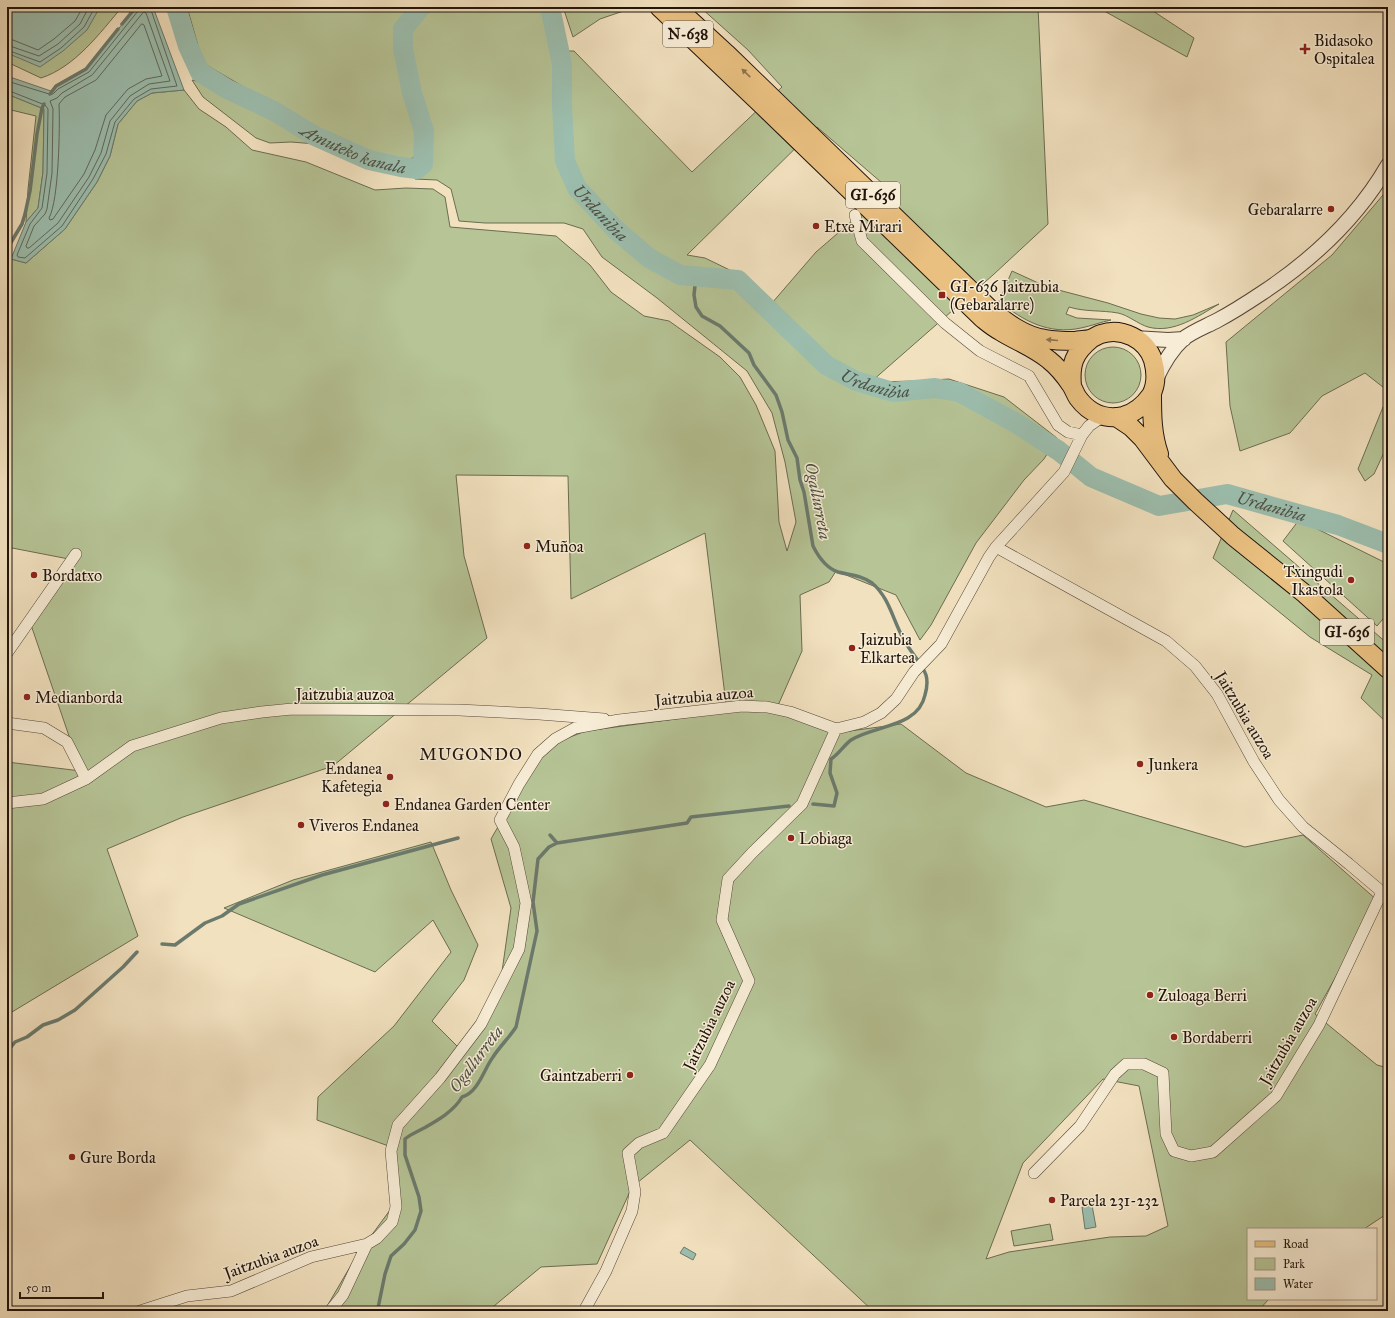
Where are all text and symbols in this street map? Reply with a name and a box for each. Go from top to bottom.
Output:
road number: N-638 [663,21,713,47]
place label: Bidasoko Ospitalea [1314,31,1375,68]
marker: Bidasoko Ospitalea [1299,43,1311,55]
one-way arrow [741,68,751,77]
water label: Amuteko kanala [295,118,407,178]
water label: Urdanibia [568,180,632,246]
road number: GI-636 [846,182,900,208]
place label: Gebaralarre [1248,200,1323,219]
marker: Gebaralarre [1326,204,1336,214]
place label: Etxe Mirari [824,217,903,236]
marker: Etxe Mirari [811,221,821,231]
place label: GI-636 Jaitzubia (Gebaralarre) [950,277,1059,315]
marker: GI-636 Jaitzubia (Gebaralarre) [937,290,947,300]
one-way arrow [1046,336,1058,343]
water label: Urdanibia [837,364,911,403]
water label: Ogallurreta [800,461,836,541]
water label: Urdanibia [1234,487,1308,526]
place label: Muñoa [535,537,584,556]
marker: Muñoa [522,541,532,551]
place label: Txingudi Ikastola [1283,562,1344,599]
place label: Bordatxo [42,566,102,585]
marker: Bordatxo [29,570,39,580]
marker: Txingudi Ikastola [1346,575,1356,585]
road number: GI-636 [1320,619,1374,645]
place label: Jaizubia Elkartea [858,630,915,667]
marker: Jaizubia Elkartea [847,643,857,653]
street label: Jaitzubia auzoa [1210,666,1279,763]
street label: Jaitzubia auzoa [652,682,754,711]
street label: Jaitzubia auzoa [294,685,395,705]
place label: Medianborda [35,688,123,707]
marker: Medianborda [22,692,32,702]
district label: MUGONDO [419,744,523,765]
place label: Junkera [1146,755,1198,775]
place label: Endanea Kafetegia [321,759,382,797]
marker: Junkera [1135,759,1145,769]
marker: Endanea Kafetegia [385,772,395,782]
place label: Endanea Garden Center [394,795,550,814]
marker: Endanea Garden Center [381,799,391,809]
place label: Viveros Endanea [308,816,419,835]
marker: Viveros Endanea [296,820,306,830]
place label: Lobiaga [799,829,852,849]
marker: Lobiaga [786,833,796,843]
street label: Jaitzubia auzoa [678,976,740,1076]
place label: Zuloaga Berri [1158,986,1248,1006]
marker: Zuloaga Berri [1145,990,1155,1000]
street label: Jaitzubia auzoa [1254,993,1322,1091]
water label: Ogallurreta [444,1022,508,1096]
place label: Bordaberri [1182,1028,1253,1047]
marker: Bordaberri [1169,1032,1179,1042]
place label: Gaintzaberri [540,1066,623,1085]
marker: Gaintzaberri [625,1070,635,1080]
place label: Gure Borda [80,1148,156,1167]
marker: Gure Borda [67,1152,77,1162]
place label: Parcela 231-232 [1060,1191,1159,1210]
marker: Parcela 231-232 [1047,1195,1057,1205]
legend [1247,1228,1377,1300]
street label: Jaitzubia auzoa [219,1231,321,1284]
text: Road [1283,1237,1309,1251]
text: Park [1283,1257,1305,1271]
scale bar [20,1274,103,1300]
text: Water [1283,1277,1313,1291]
text: 50 m [26,1281,51,1295]

